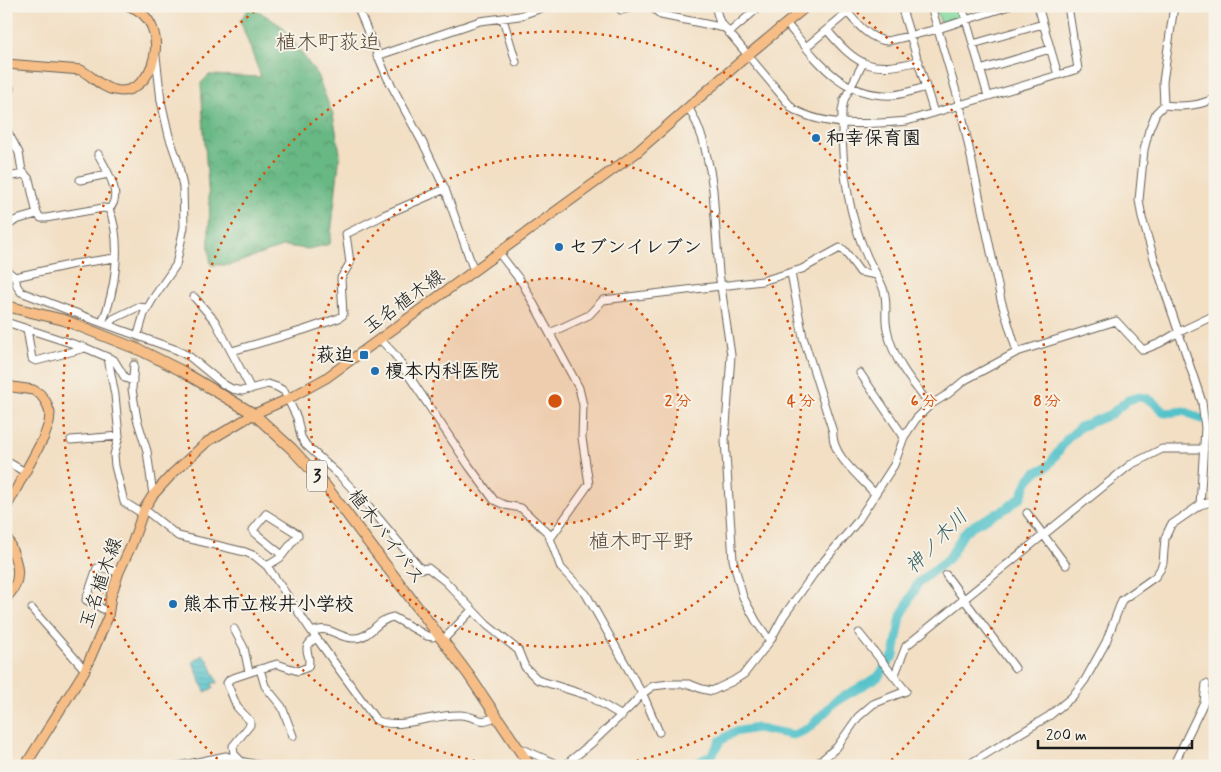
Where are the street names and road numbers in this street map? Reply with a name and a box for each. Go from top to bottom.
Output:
street label: 玉名植木線 [358,264,450,340]
road number: 3 [307,461,327,492]
street label: 植木バイパス [342,484,430,590]
street label: 玉名植木線 [74,534,128,632]

